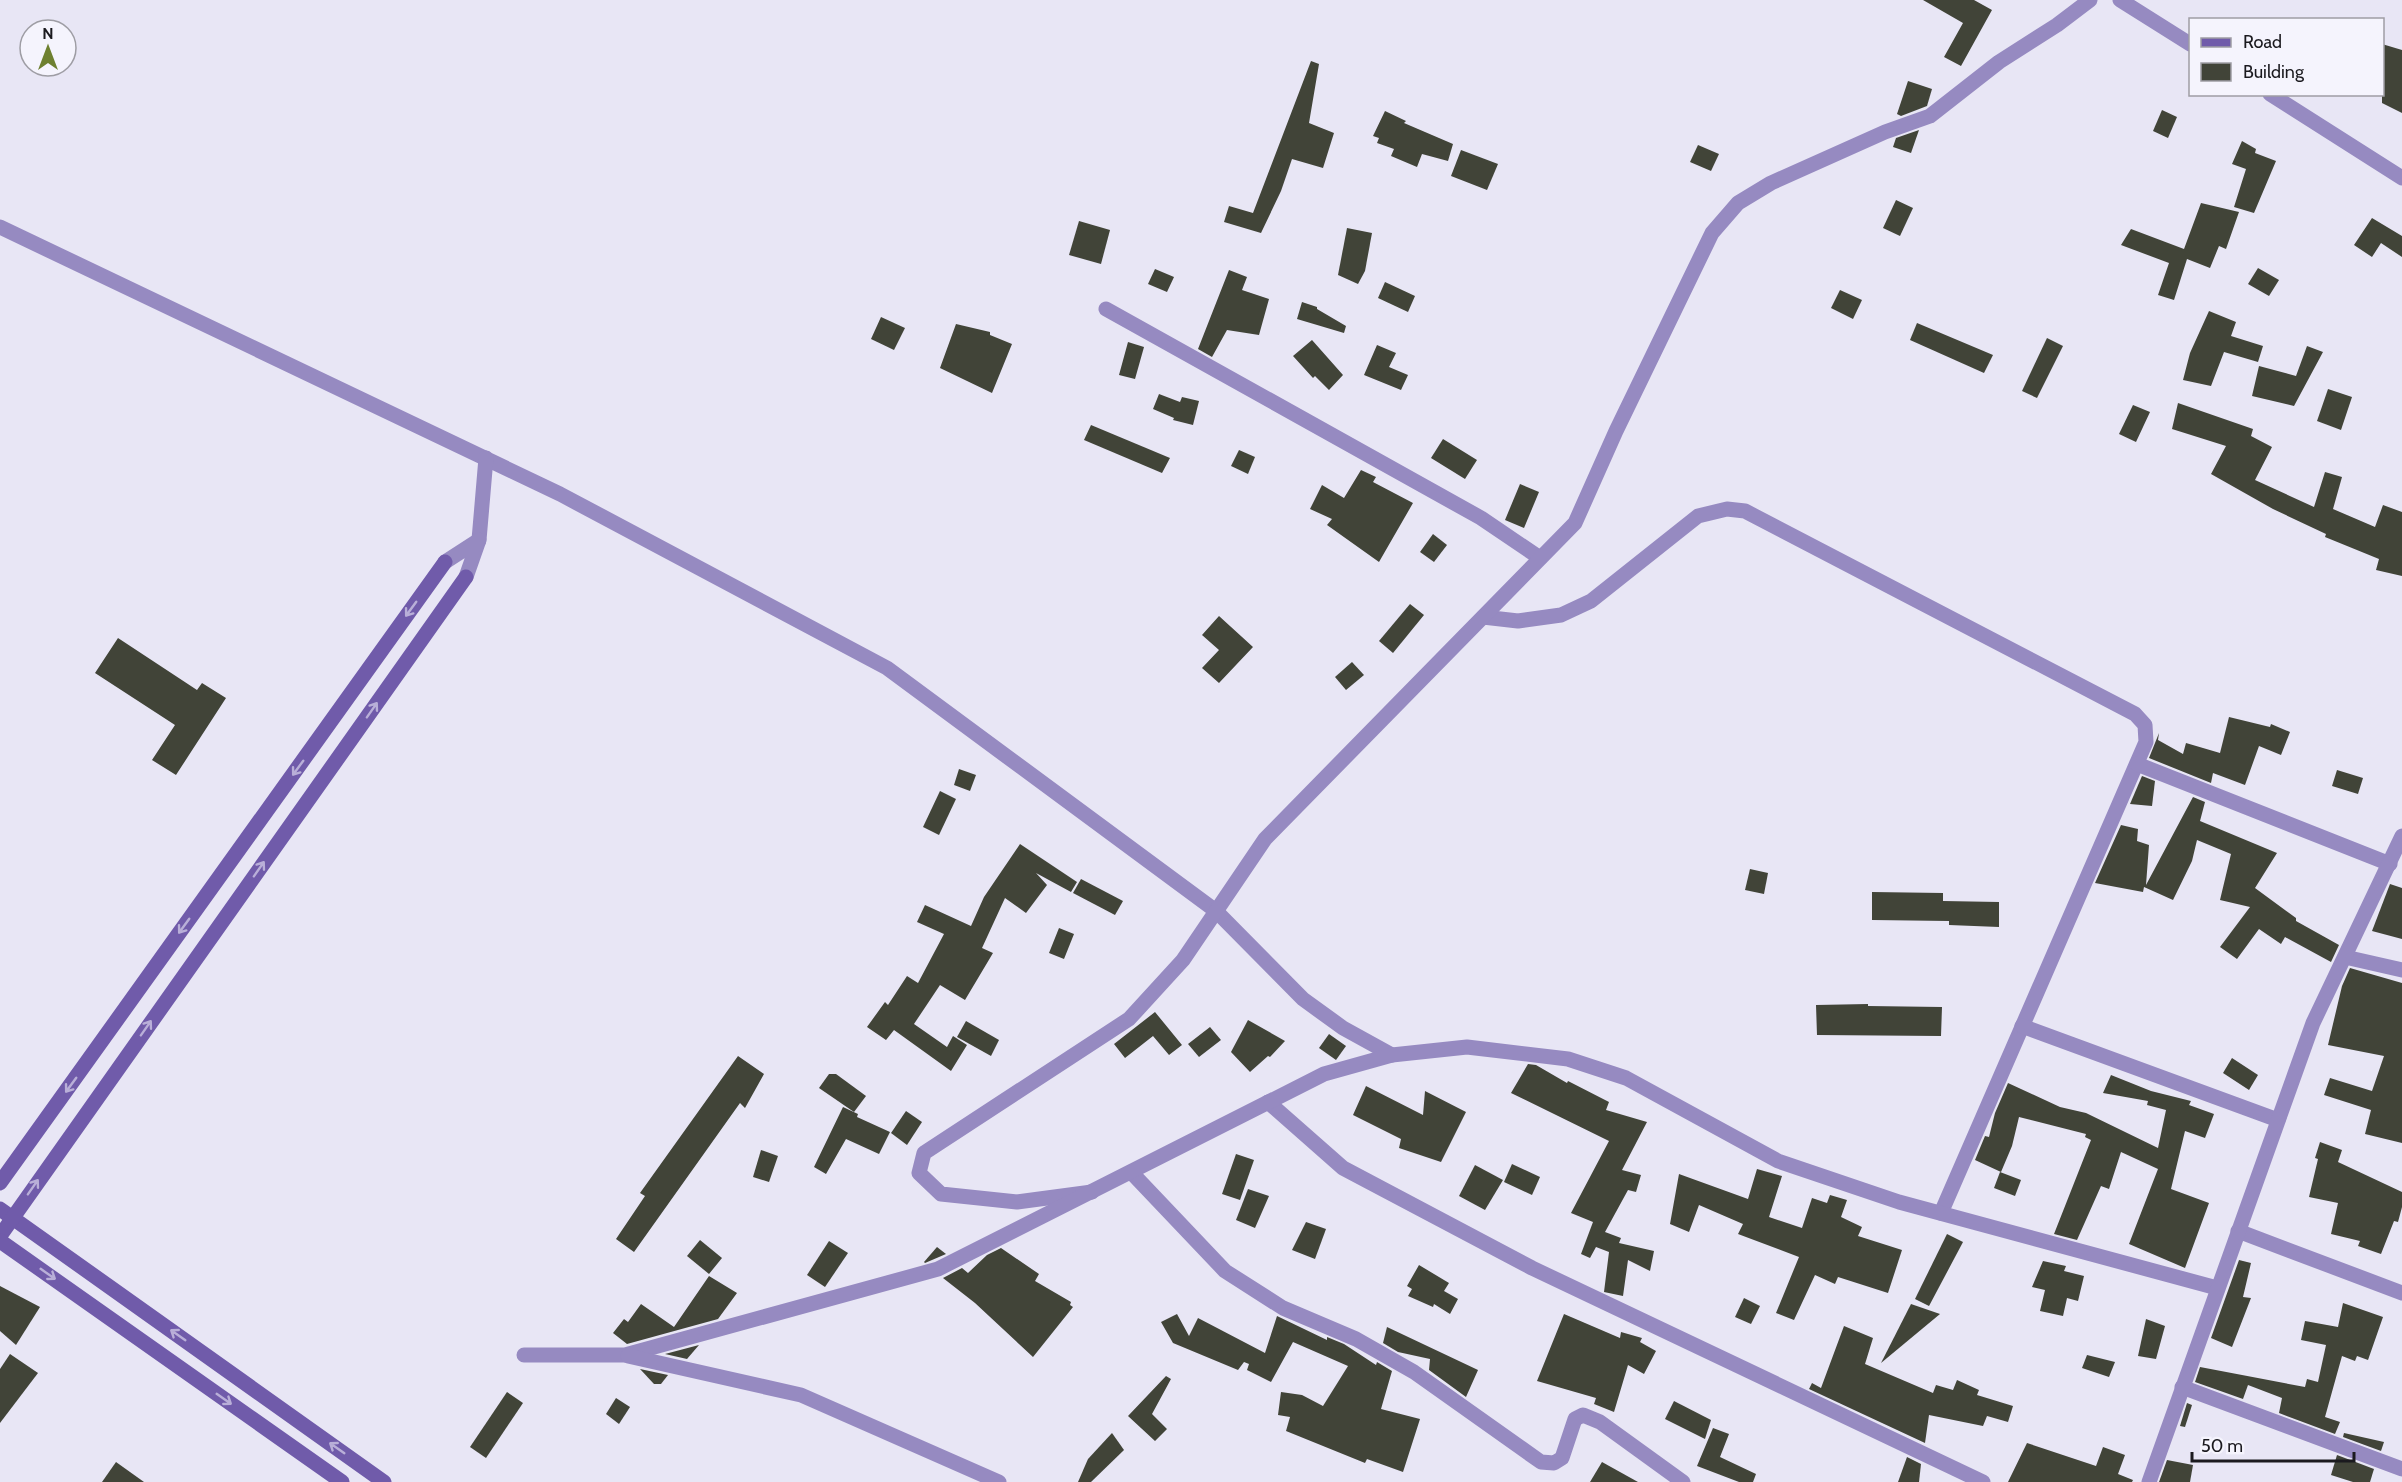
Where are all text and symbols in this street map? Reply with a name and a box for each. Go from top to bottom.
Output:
north arrow [18,18,78,78]
legend [2189,18,2384,96]
text: N [42,24,54,43]
text: Road [2243,31,2282,53]
text: Building [2243,61,2305,83]
one-way arrow [405,601,417,617]
one-way arrow [366,703,378,719]
one-way arrow [292,759,304,775]
one-way arrow [253,862,265,878]
one-way arrow [178,918,190,934]
one-way arrow [140,1021,152,1037]
one-way arrow [64,1076,77,1092]
one-way arrow [27,1180,39,1196]
one-way arrow [39,1268,55,1280]
one-way arrow [170,1329,186,1341]
one-way arrow [216,1393,232,1405]
scale bar [2192,1425,2354,1463]
text: 50 m [2201,1435,2243,1457]
one-way arrow [329,1442,345,1454]

